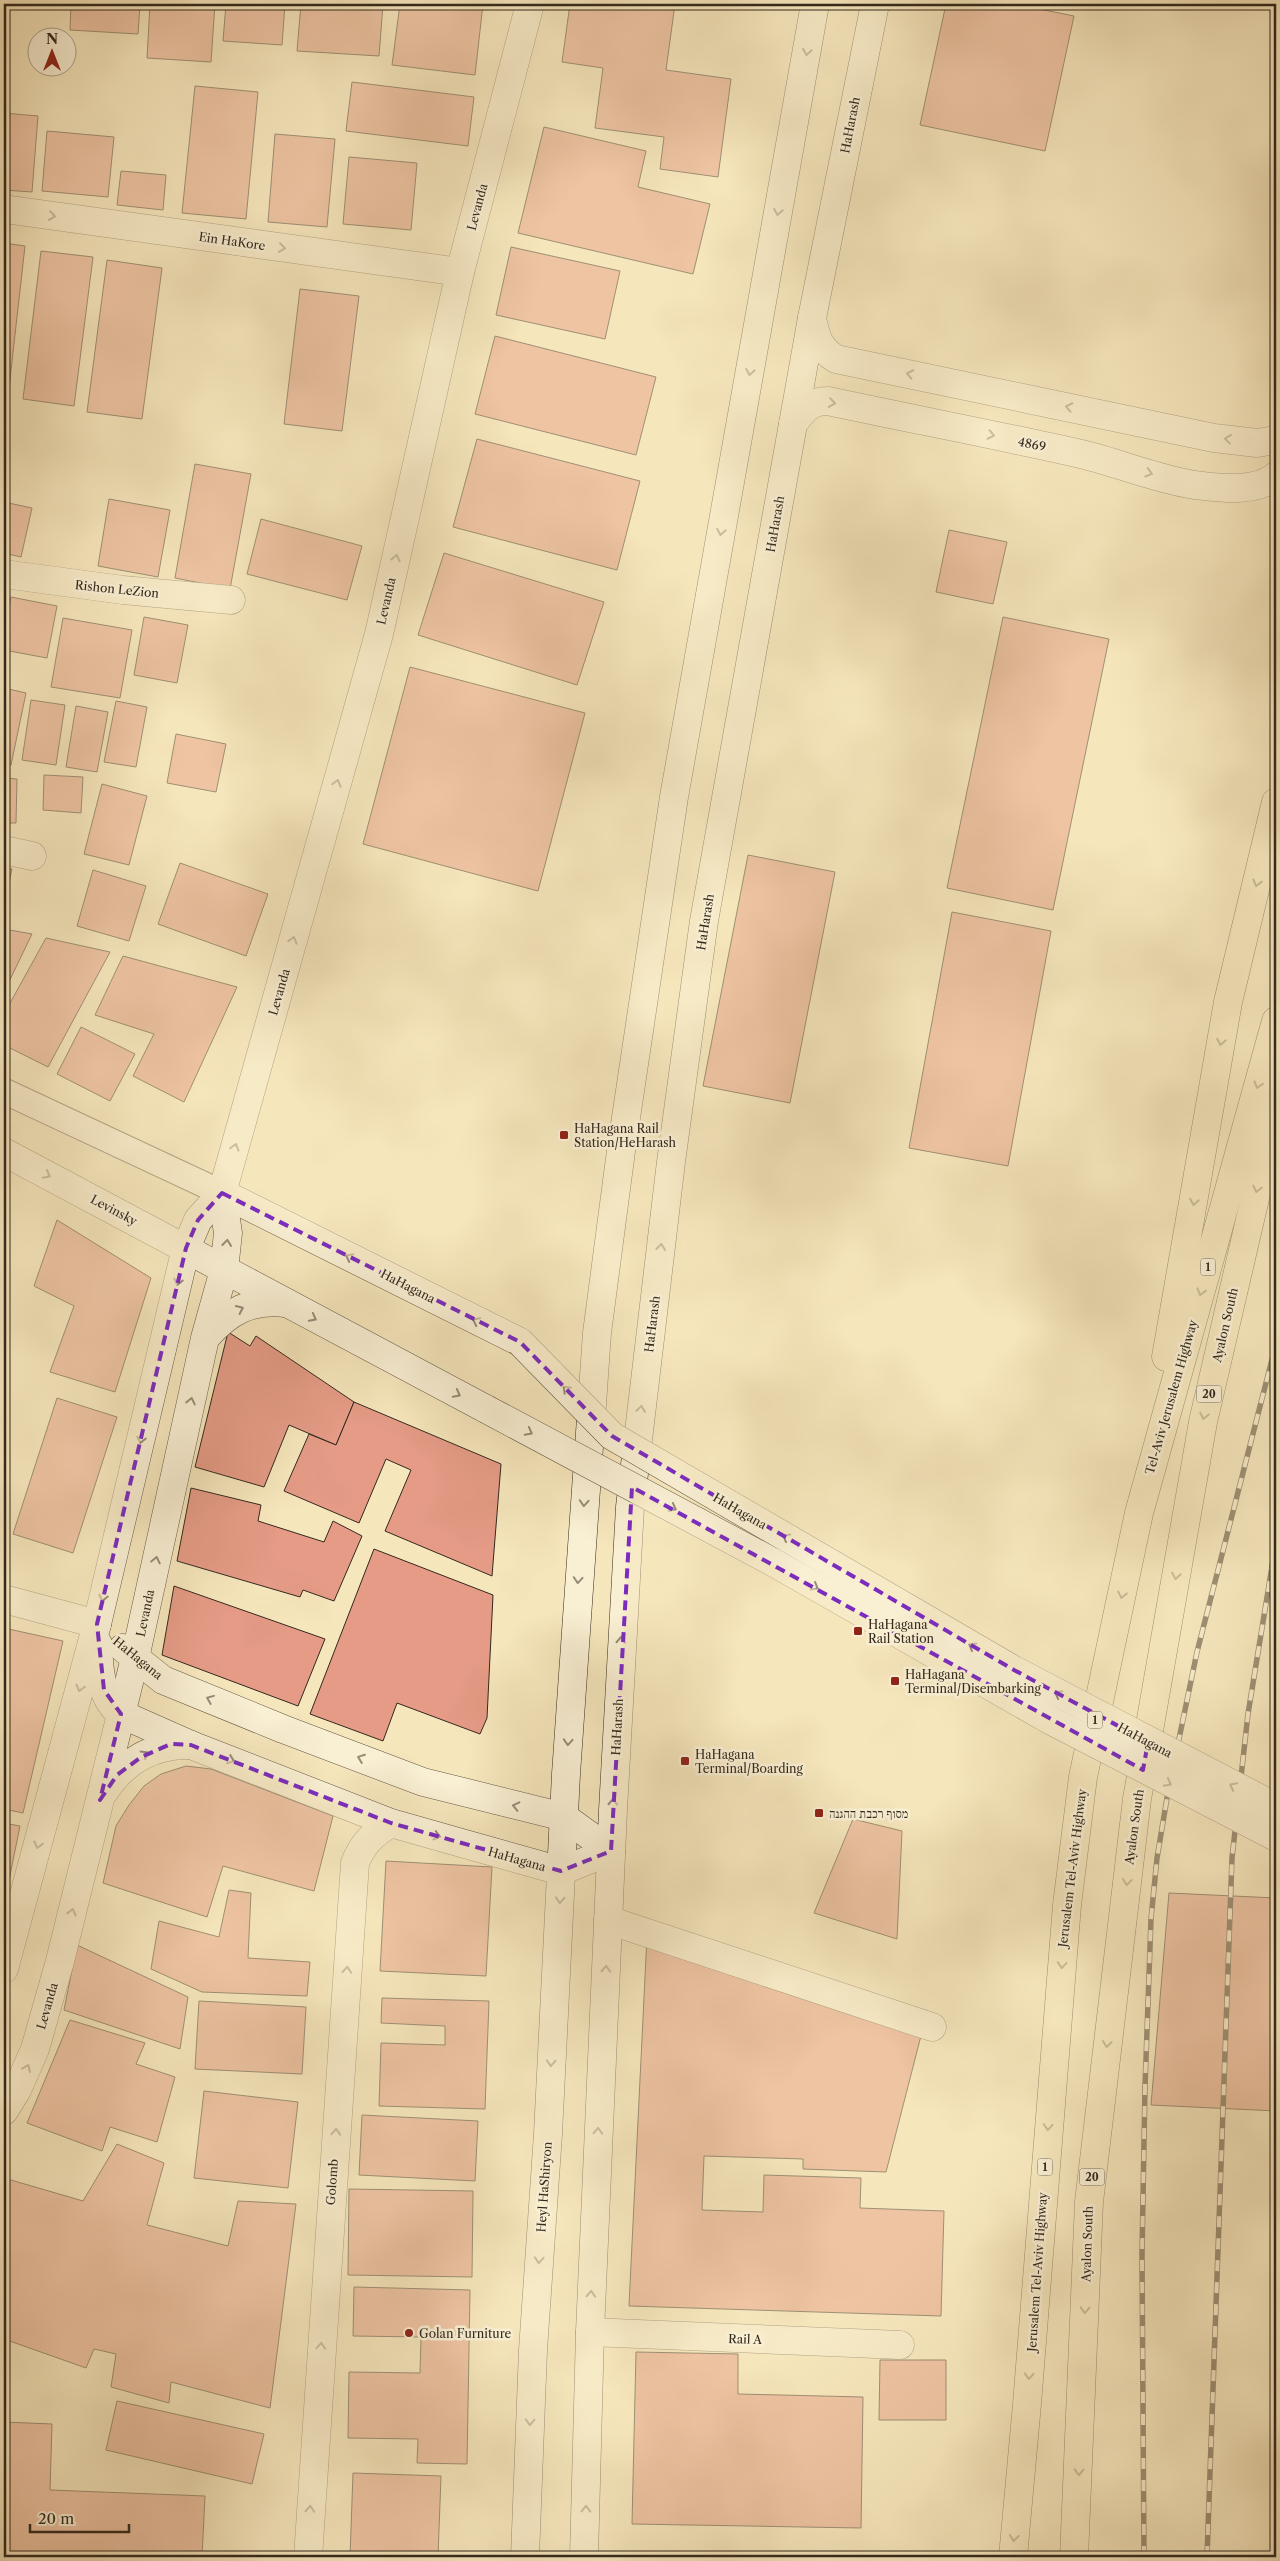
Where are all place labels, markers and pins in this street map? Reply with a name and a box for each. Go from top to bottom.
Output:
place label: HaHagana Rail Station/HeHarash [574,1121,677,1150]
marker: HaHagana Rail Station/HeHarash [558,1129,570,1141]
place label: HaHagana Rail Station [868,1617,935,1646]
marker: HaHagana Rail Station [852,1625,864,1637]
place label: HaHagana Terminal/Disembarking [905,1667,1041,1696]
marker: HaHagana Terminal/Disembarking [889,1675,901,1687]
place label: HaHagana Terminal/Boarding [695,1747,804,1776]
marker: HaHagana Terminal/Boarding [679,1755,691,1767]
place label: מסוף רכבת ההגנה [829,1806,908,1821]
marker: מסוף רכבת ההגנה [813,1807,825,1819]
place label: Golan Furniture [419,2326,512,2341]
marker: Golan Furniture [403,2327,415,2339]

